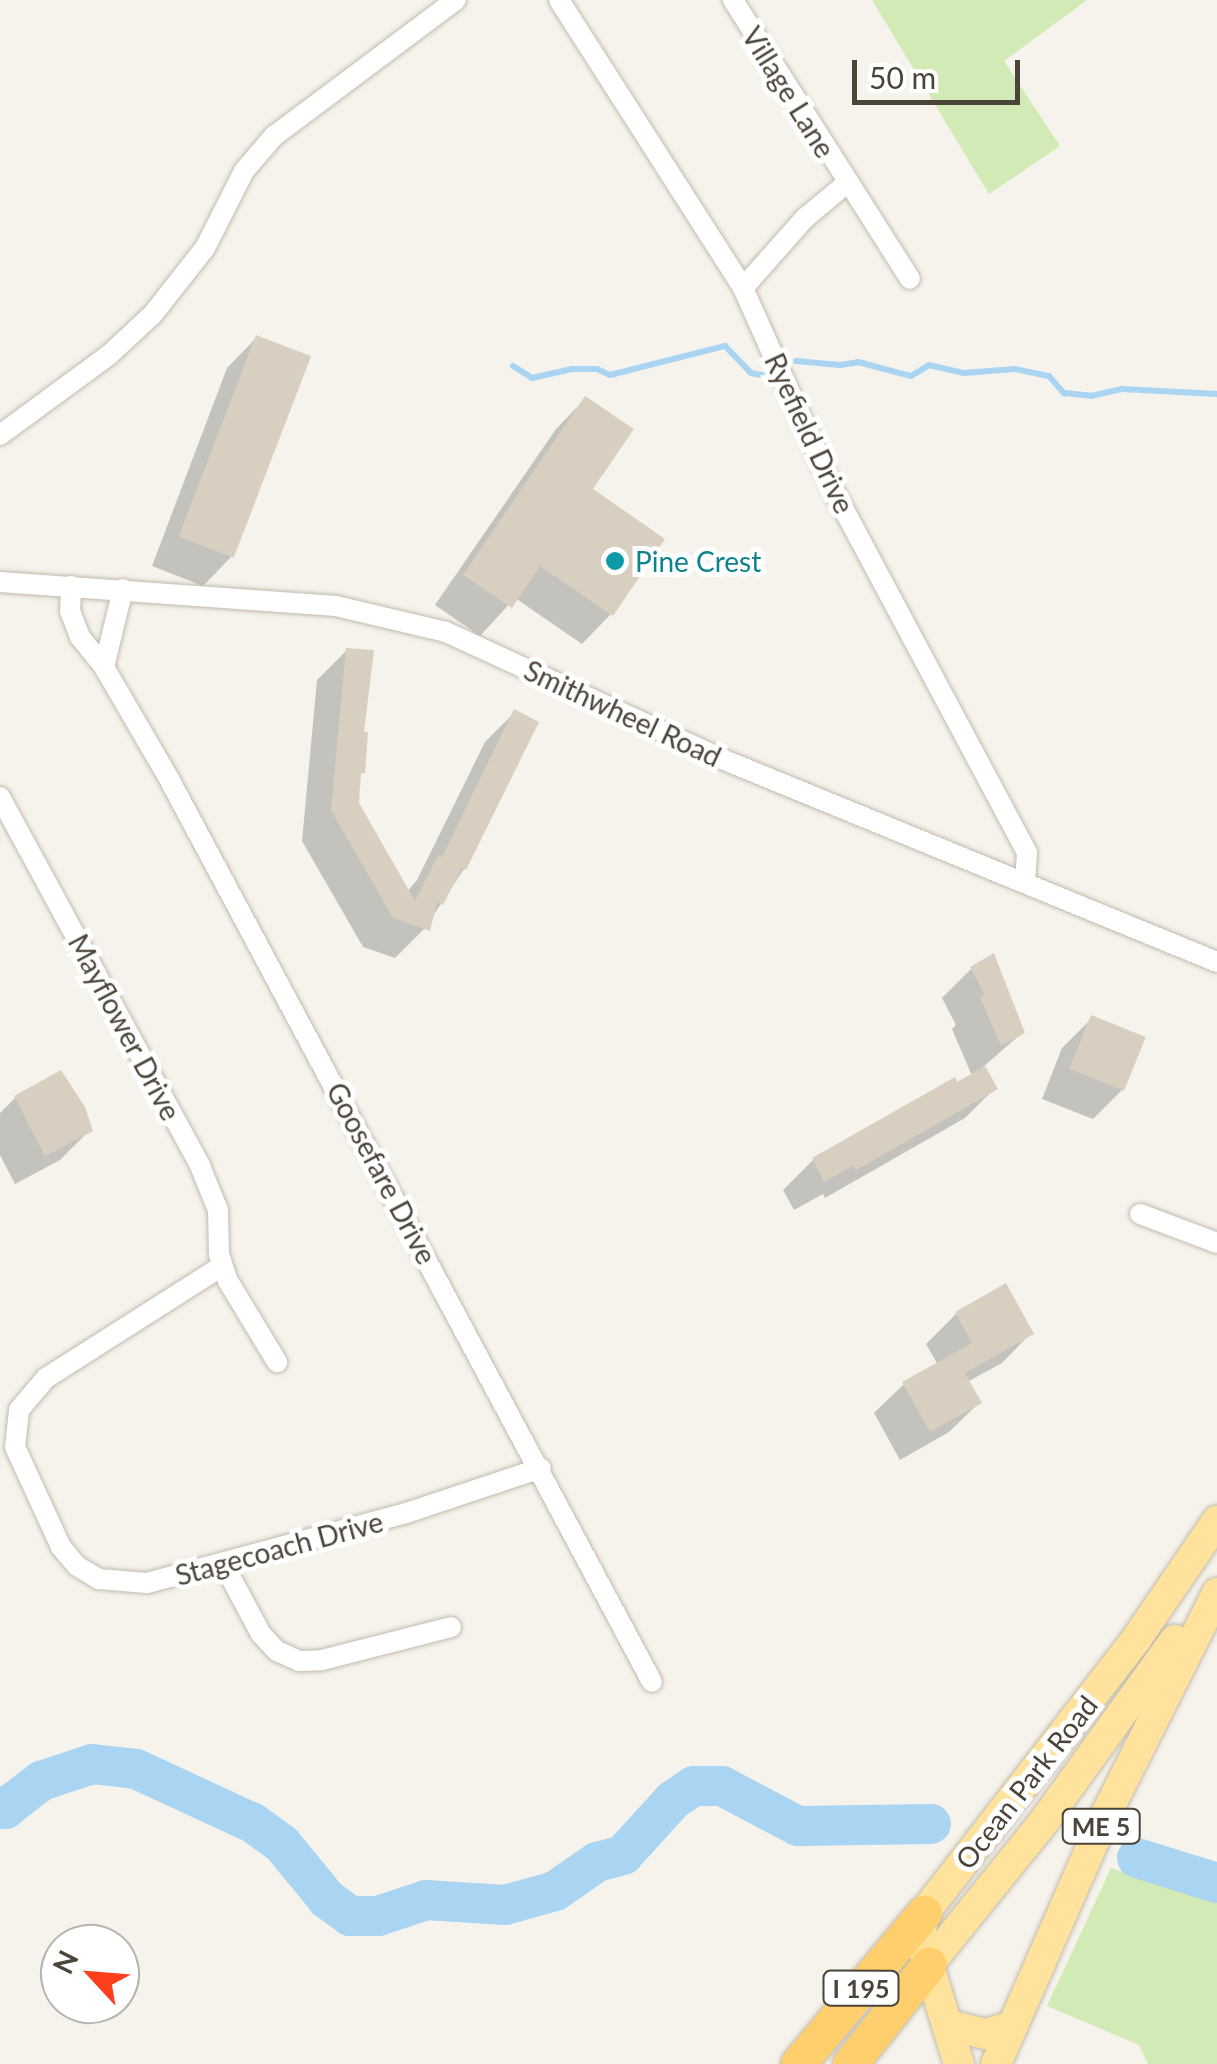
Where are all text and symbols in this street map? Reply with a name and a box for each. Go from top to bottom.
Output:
street label: Village Lane [736,20,842,164]
scale bar [857,40,1024,102]
text: 50 m [869,59,936,95]
street label: Ryefield Drive [758,348,862,518]
place label: Pine Crest [635,544,761,578]
marker: Pine Crest [604,550,626,572]
street label: Smithwheel Road [519,653,727,773]
street label: Mayflower Drive [62,928,188,1126]
street label: Goosefare Drive [320,1076,444,1270]
street label: Stagecoach Drive [172,1504,386,1592]
street label: Ocean Park Road [948,1689,1104,1875]
road number: ME 5 [1061,1806,1141,1846]
north arrow [40,1924,140,2024]
text: N [45,1945,85,1979]
road number: I 195 [821,1968,901,2008]

